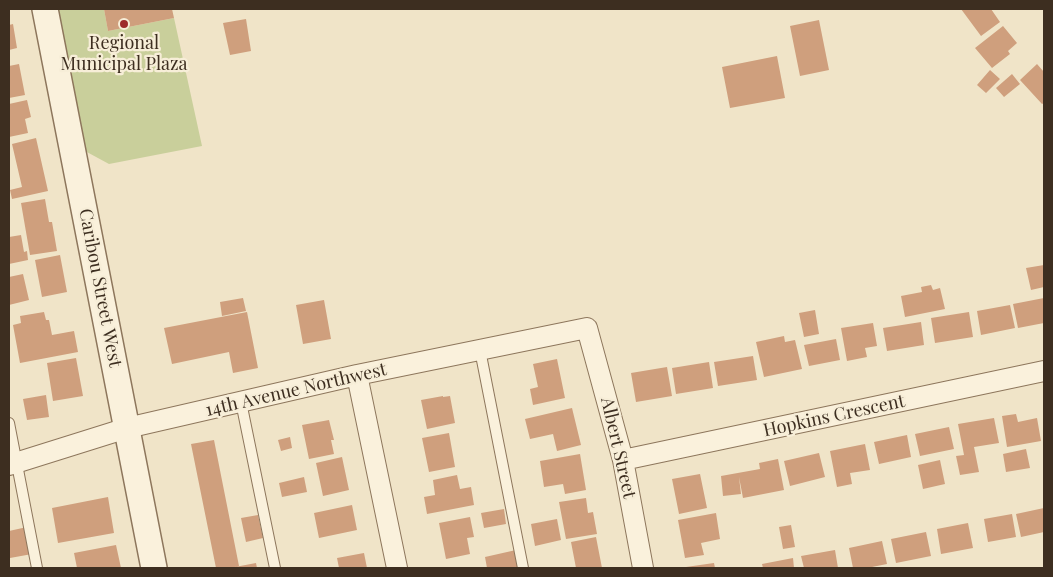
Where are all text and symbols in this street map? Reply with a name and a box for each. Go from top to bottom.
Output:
marker: Regional Municipal Plaza [118,18,130,30]
place label: Regional Municipal Plaza [60,32,188,74]
street label: Caribou Street West [74,207,126,369]
street label: 14th Avenue Northwest [203,359,389,421]
street label: Hopkins Crescent [761,390,907,442]
street label: Albert Street [596,395,640,501]

